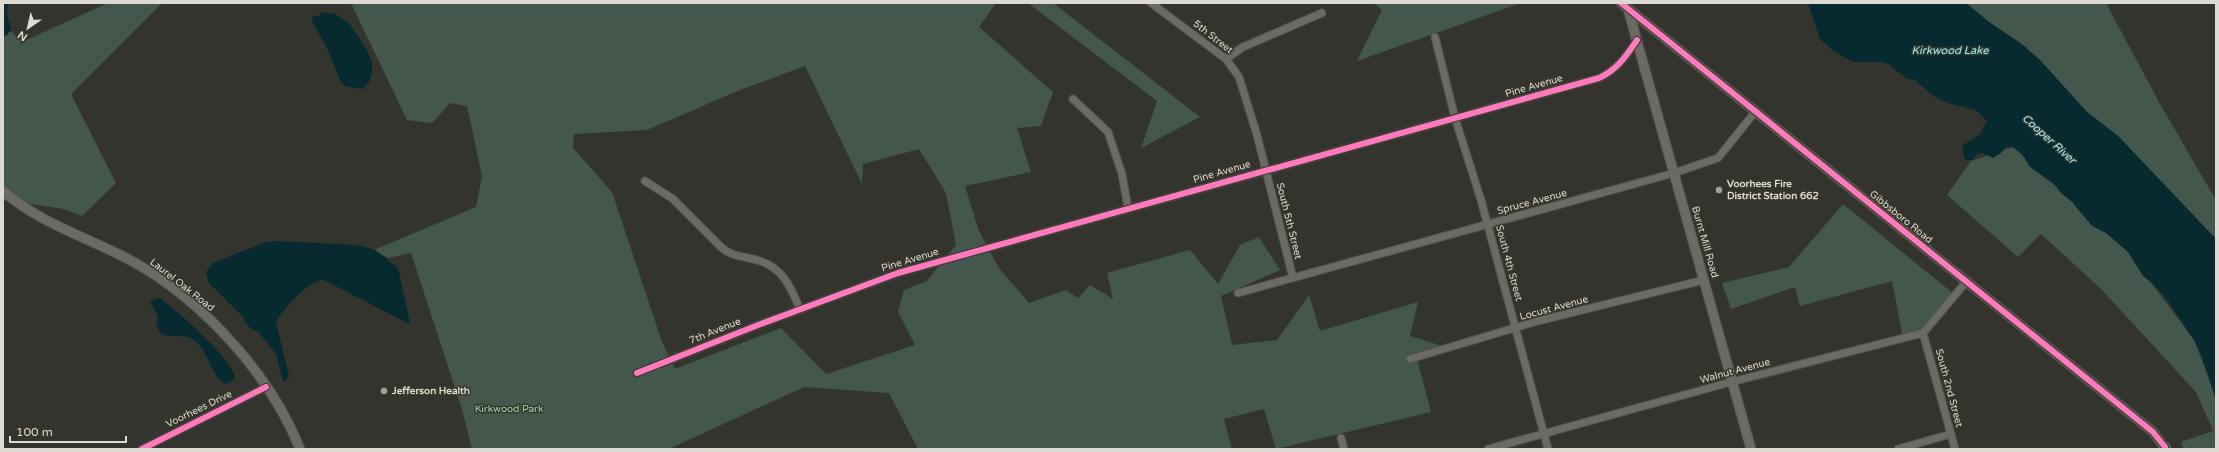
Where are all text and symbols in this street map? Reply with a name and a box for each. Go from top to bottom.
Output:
north arrow [8,8,48,48]
street label: 5th Street [1191,18,1235,56]
text: N [15,28,30,44]
water label: Kirkwood Lake [1912,44,1989,57]
street label: Pine Avenue [1504,72,1564,100]
water label: Cooper River [2019,111,2080,168]
street label: Pine Avenue [1192,158,1252,186]
place label: Voorhees Fire District Station 662 [1727,178,1819,202]
street label: South 5th Street [1274,182,1304,261]
marker: Voorhees Fire District Station 662 [1714,185,1724,195]
street label: Spruce Avenue [1496,187,1568,217]
street label: Gibbsboro Road [1867,188,1935,246]
street label: Burnt Mill Road [1689,205,1721,279]
street label: South 4th Street [1493,224,1525,302]
street label: Pine Avenue [880,245,940,274]
street label: Laurel Oak Road [147,256,217,314]
street label: Locust Avenue [1519,293,1590,323]
street label: 7th Avenue [687,315,743,347]
street label: South 2nd Street [1933,347,1965,429]
street label: Walnut Avenue [1699,356,1772,386]
place label: Jefferson Health [391,385,470,397]
marker: Jefferson Health [379,386,389,396]
street label: Voorhees Drive [164,388,234,430]
park label: Kirkwood Park [475,403,544,415]
scale bar [10,418,126,444]
text: 100 m [16,425,53,439]

